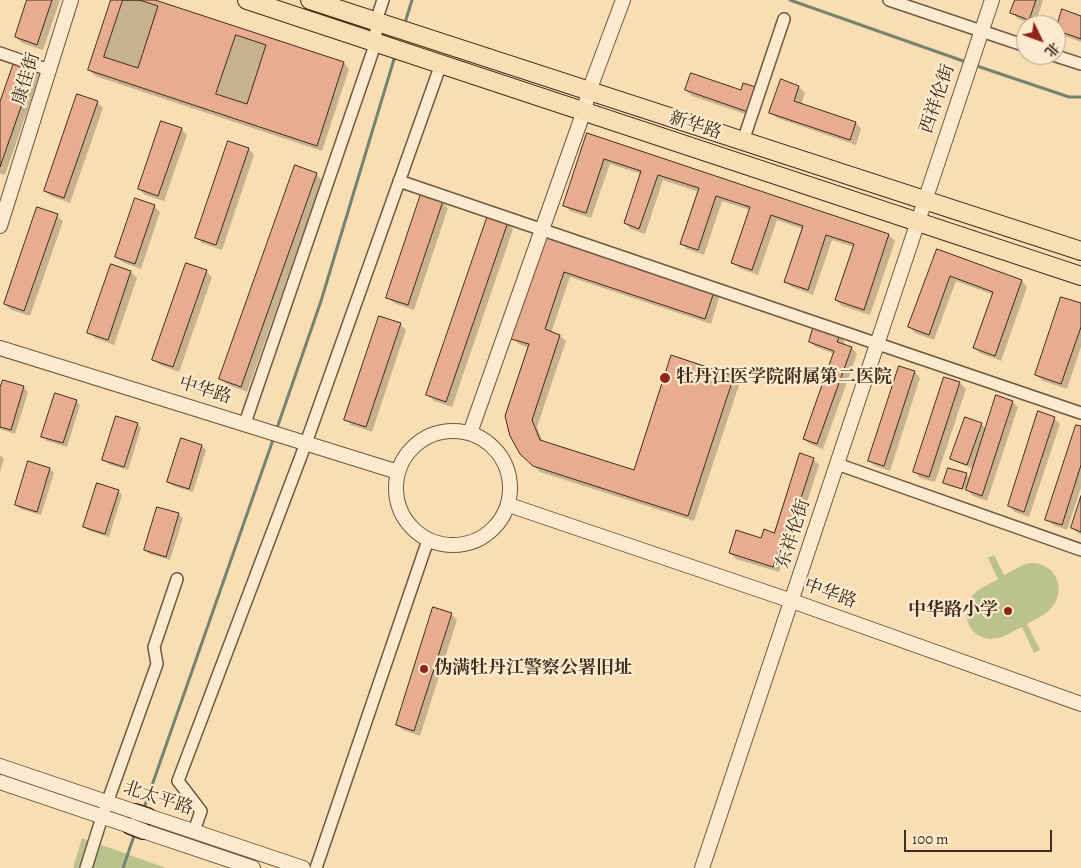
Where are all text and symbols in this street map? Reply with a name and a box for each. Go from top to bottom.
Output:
north arrow [1016,15,1066,65]
text: 北 [1040,38,1064,61]
street label: 康佳街 [9,50,45,108]
street label: 西祥伦街 [916,61,960,137]
street label: 新华路 [666,107,724,145]
place label: 牡丹江医学院附属第二医院 [676,367,892,389]
marker: 牡丹江医学院附属第二医院 [658,371,672,385]
street label: 中华路 [176,373,234,409]
street label: 东祥伦街 [773,496,815,572]
street label: 中华路 [801,575,859,613]
place label: 中华路小学 [908,600,998,622]
marker: 中华路小学 [1002,605,1014,617]
place label: 伪满牡丹江警察公署旧址 [434,658,632,680]
marker: 伪满牡丹江警察公署旧址 [418,663,430,675]
street label: 北太平路 [120,778,196,820]
scale bar [906,820,1054,852]
text: 100 m [912,829,949,849]

